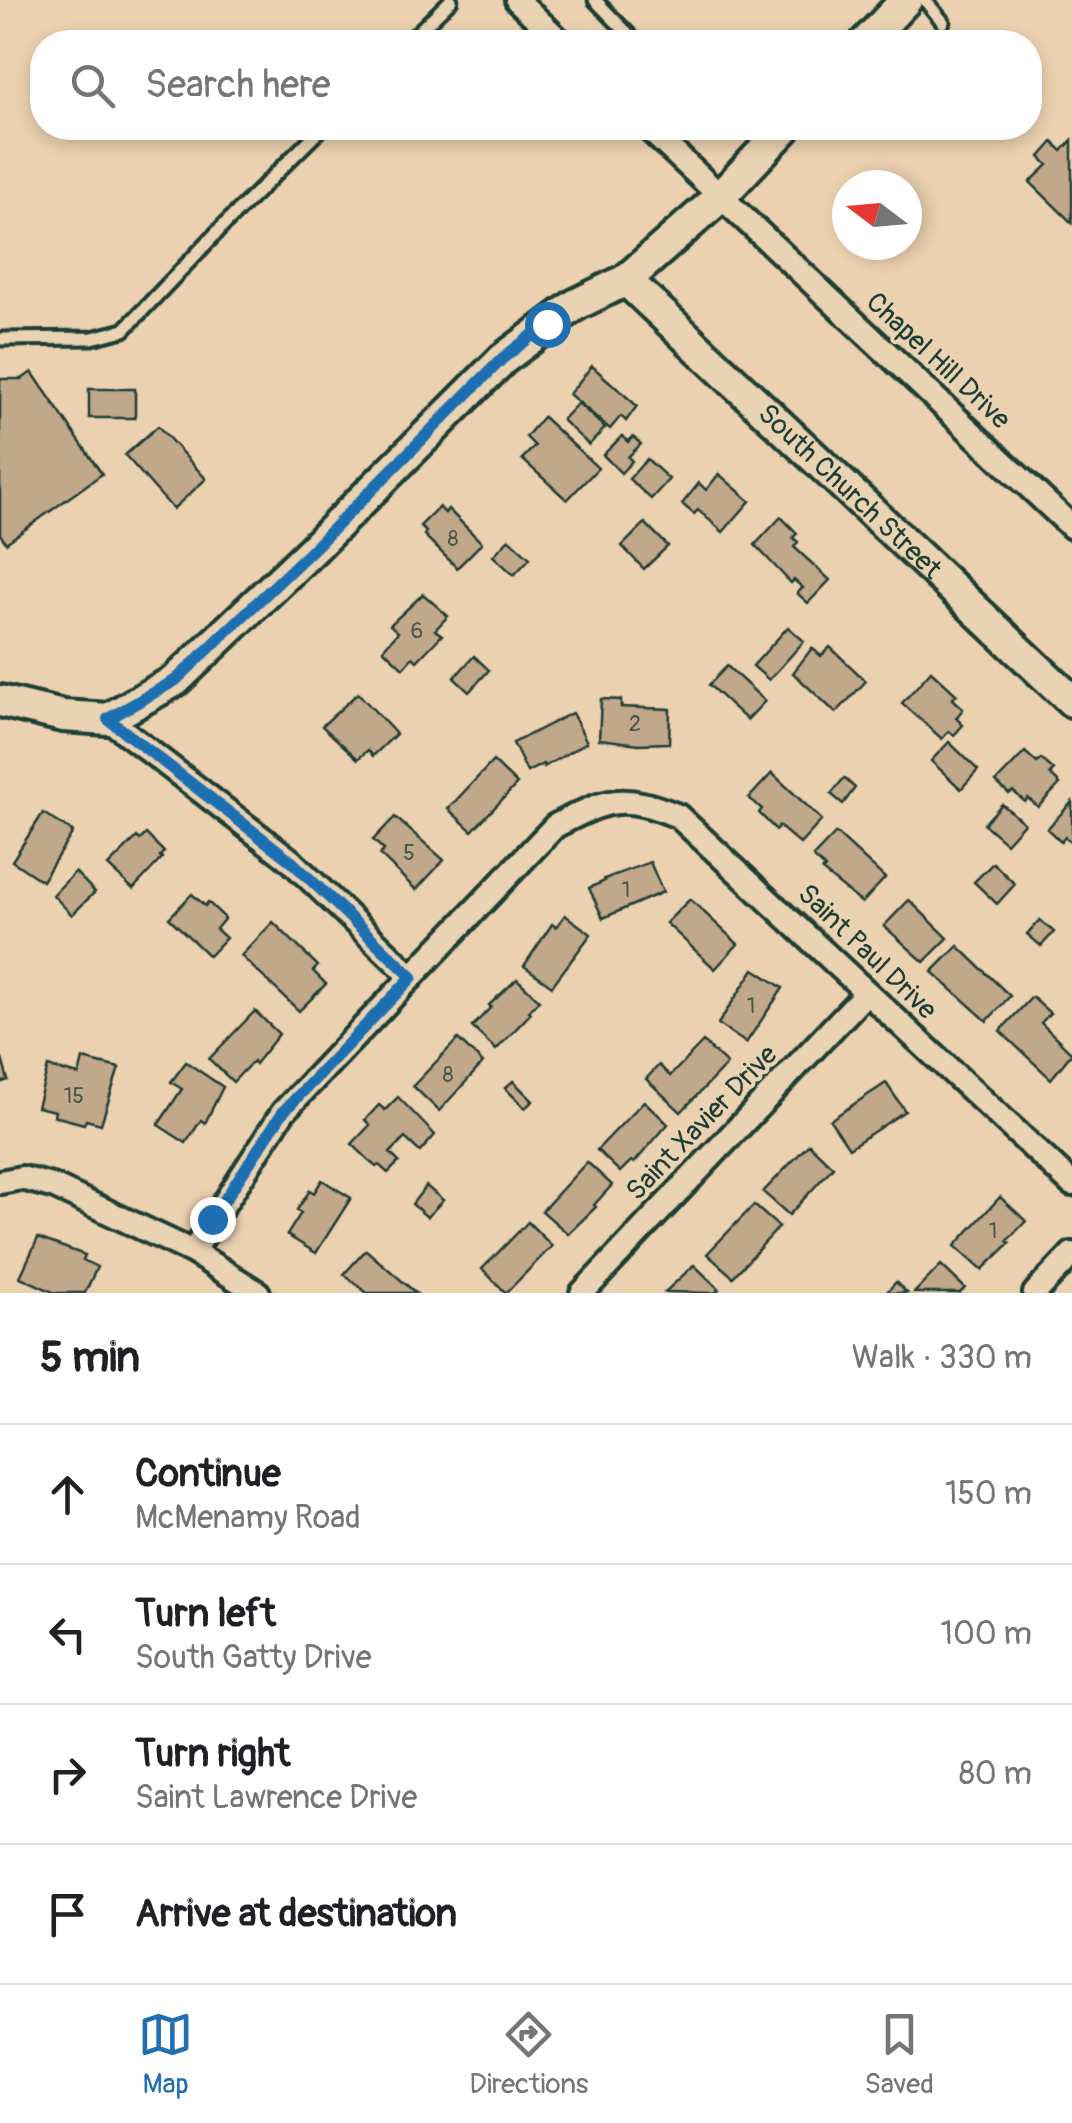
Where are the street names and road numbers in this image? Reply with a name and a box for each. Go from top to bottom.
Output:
street label: Chapel Hill Drive [858,285,1018,437]
street label: South Church Street [751,396,950,587]
street label: Saint Paul Drive [790,877,944,1027]
street label: Saint Xavier Drive [619,1038,785,1208]

